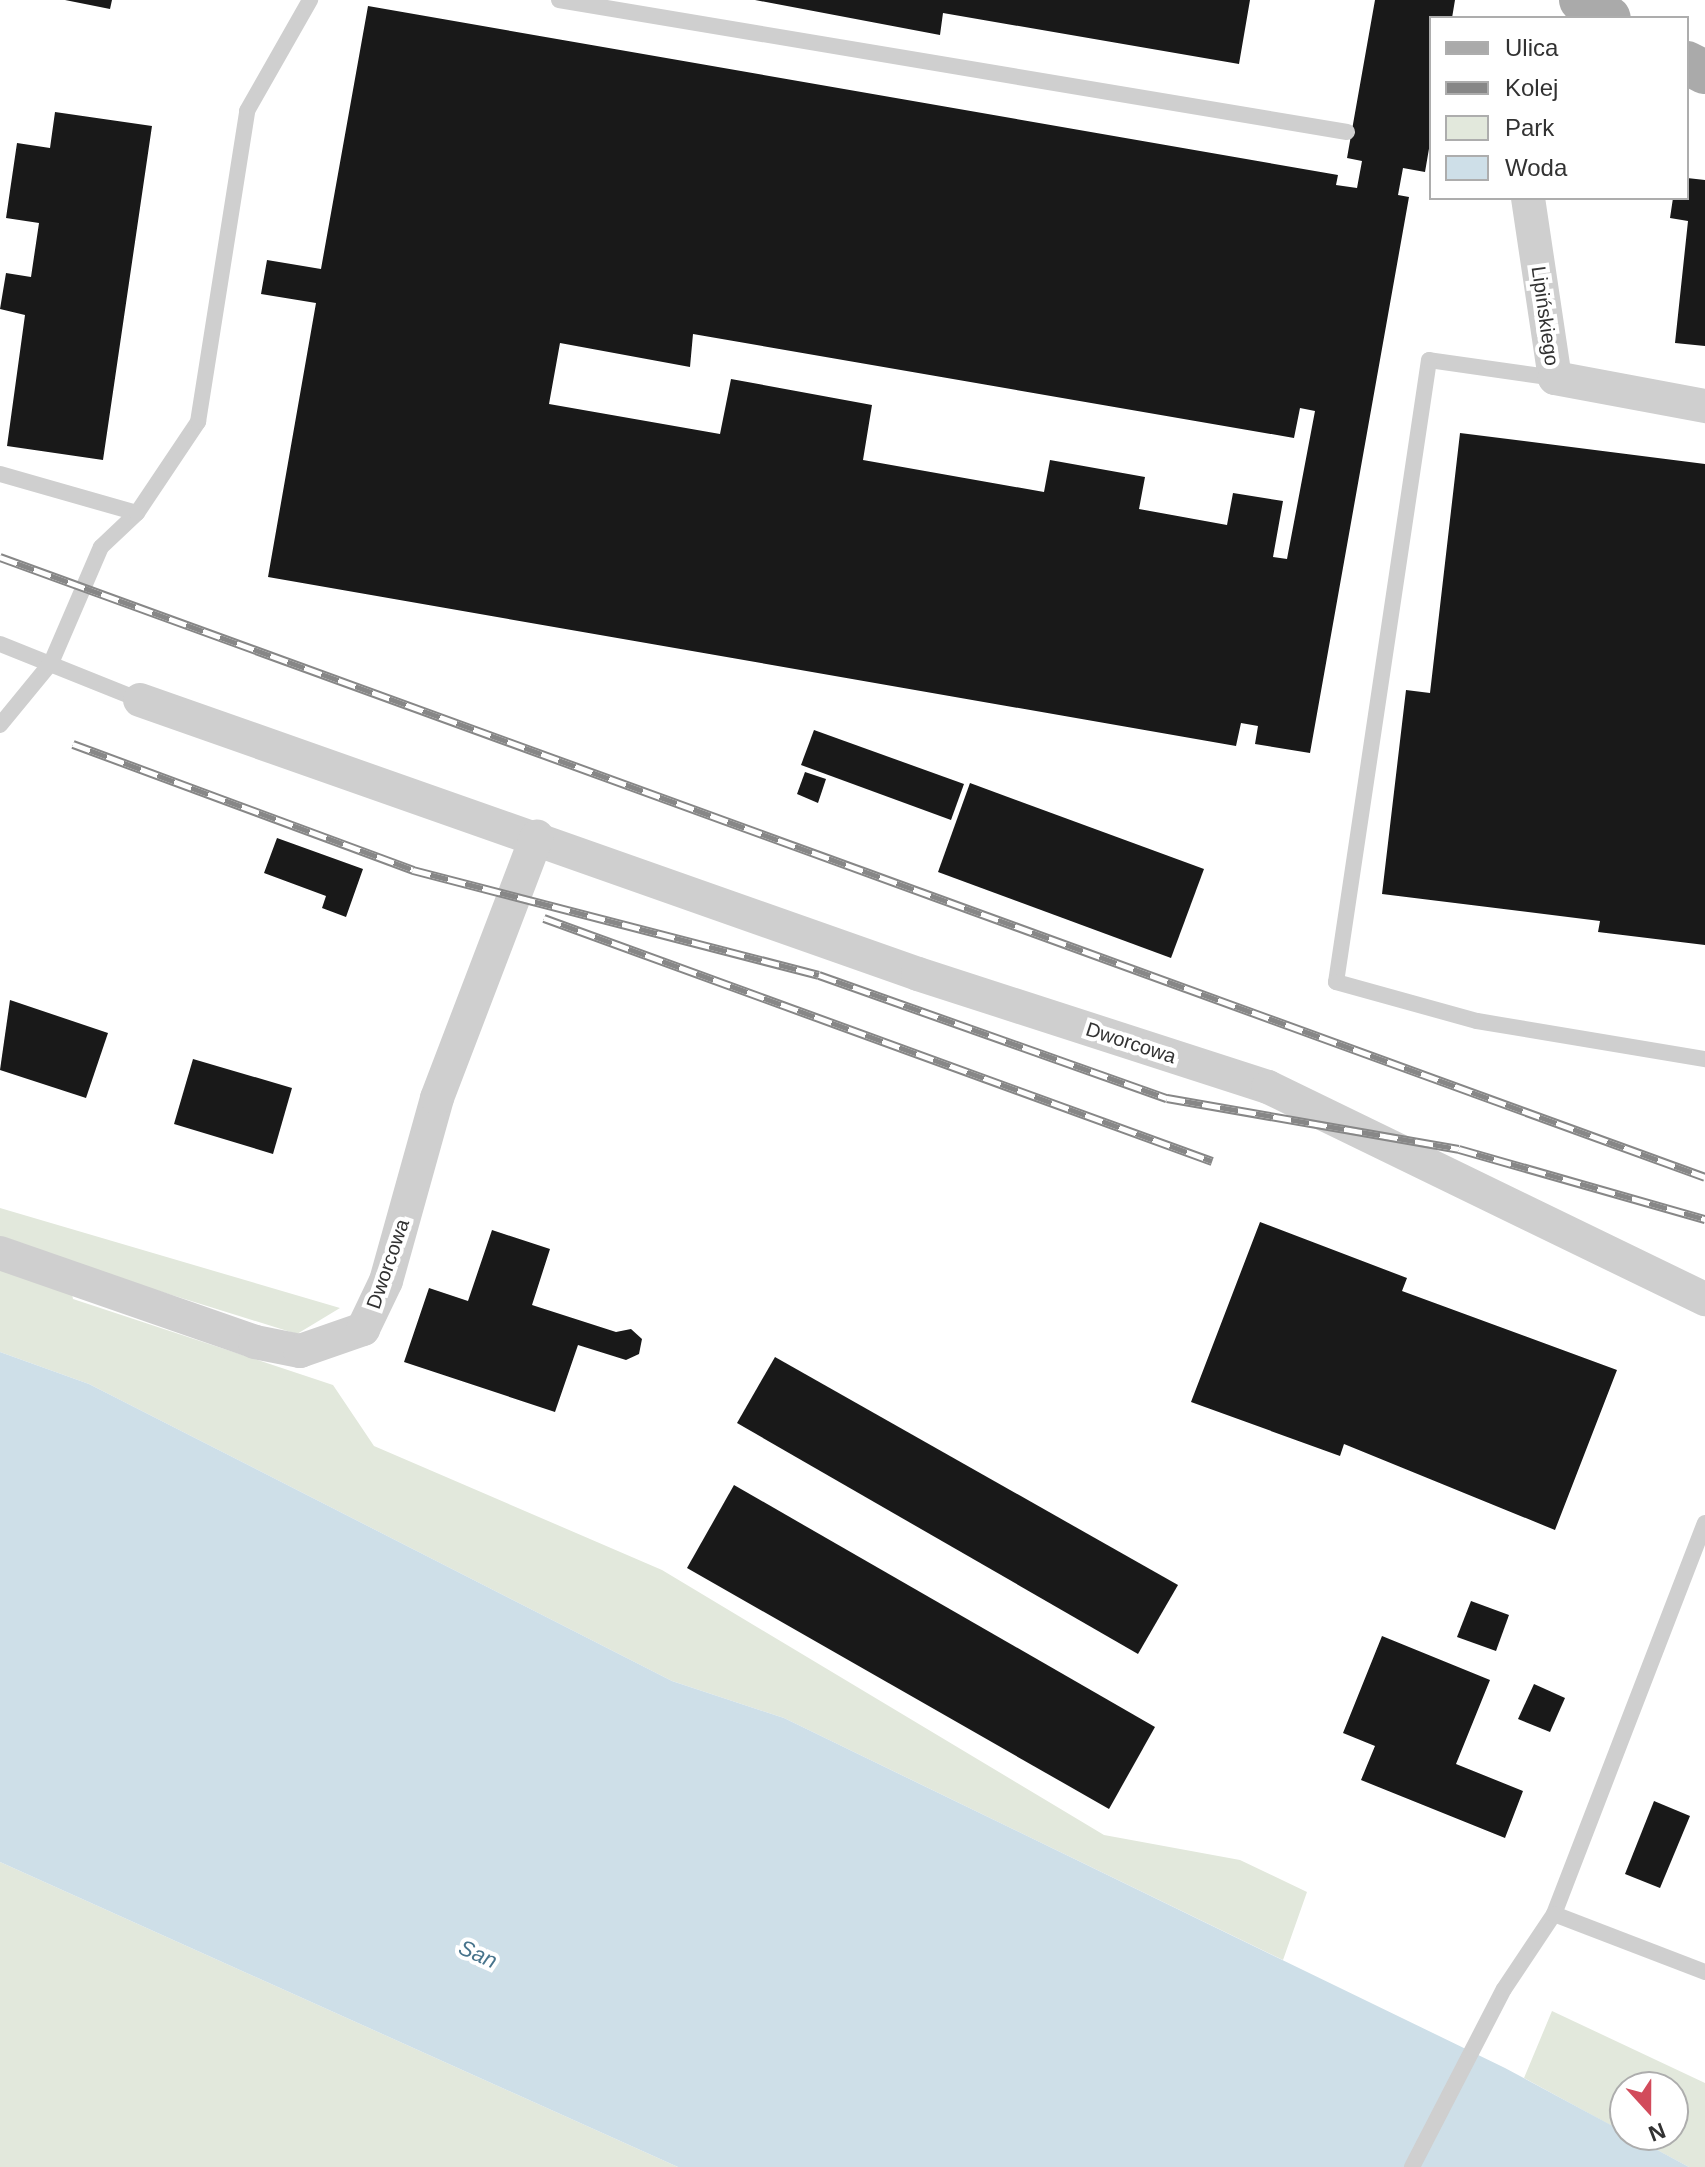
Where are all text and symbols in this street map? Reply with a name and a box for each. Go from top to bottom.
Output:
legend [1429,16,1689,200]
text: Ulica [1505,34,1558,61]
text: Kolej [1505,74,1558,101]
text: Park [1505,114,1554,141]
text: Woda [1505,154,1567,181]
street label: Lipińskiego [1526,265,1564,367]
street label: Dworcowa [1083,1017,1179,1069]
street label: Dworcowa [361,1216,415,1312]
water label: San [455,1934,501,1974]
north arrow [1609,2071,1689,2151]
text: N [1645,2117,1669,2147]

